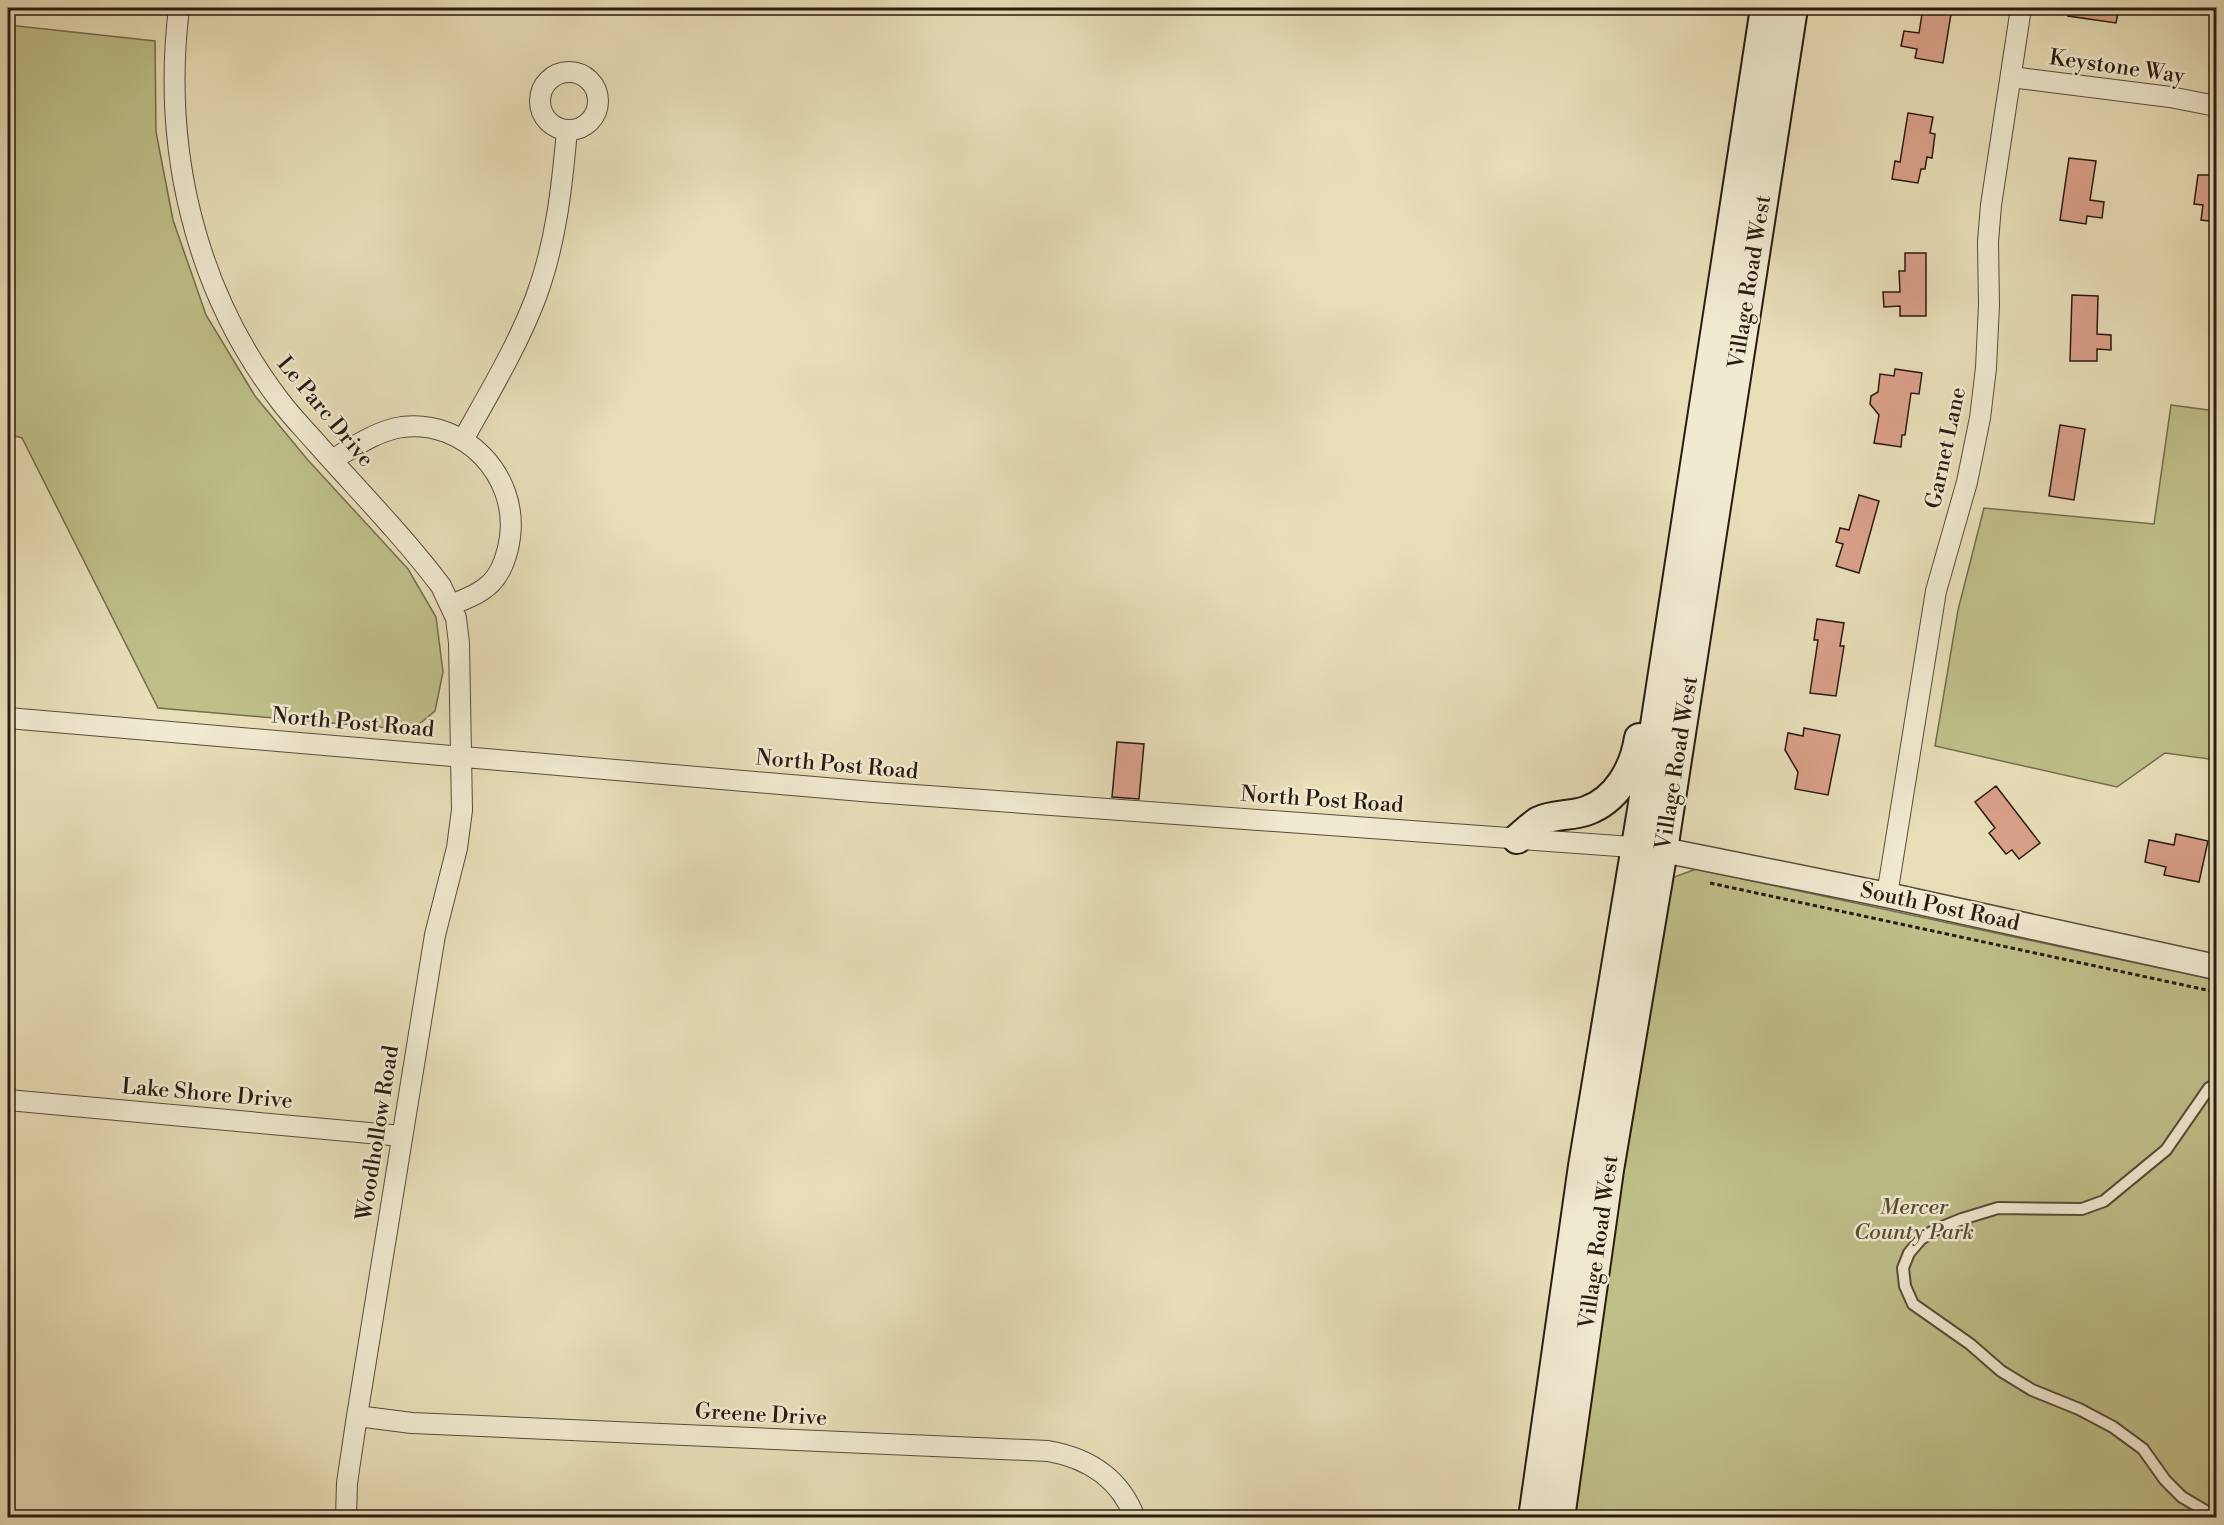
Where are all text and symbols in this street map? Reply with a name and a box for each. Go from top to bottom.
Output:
street label: Keystone Way [2048,44,2187,90]
street label: Village Road West [1723,193,1777,372]
street label: Le Parc Drive [271,351,379,473]
street label: Garnet Lane [1920,385,1972,511]
street label: Village Road West [1650,674,1704,853]
street label: North Post Road [270,702,436,744]
street label: North Post Road [754,744,920,786]
street label: North Post Road [1240,781,1405,819]
street label: South Post Road [1858,877,2023,937]
street label: Woodhollow Road [351,1043,405,1223]
street label: Lake Shore Drive [120,1073,294,1115]
street label: Village Road West [1573,1153,1625,1332]
park label: Mercer County Park [1854,1194,1974,1246]
street label: Greene Drive [694,1398,828,1432]

